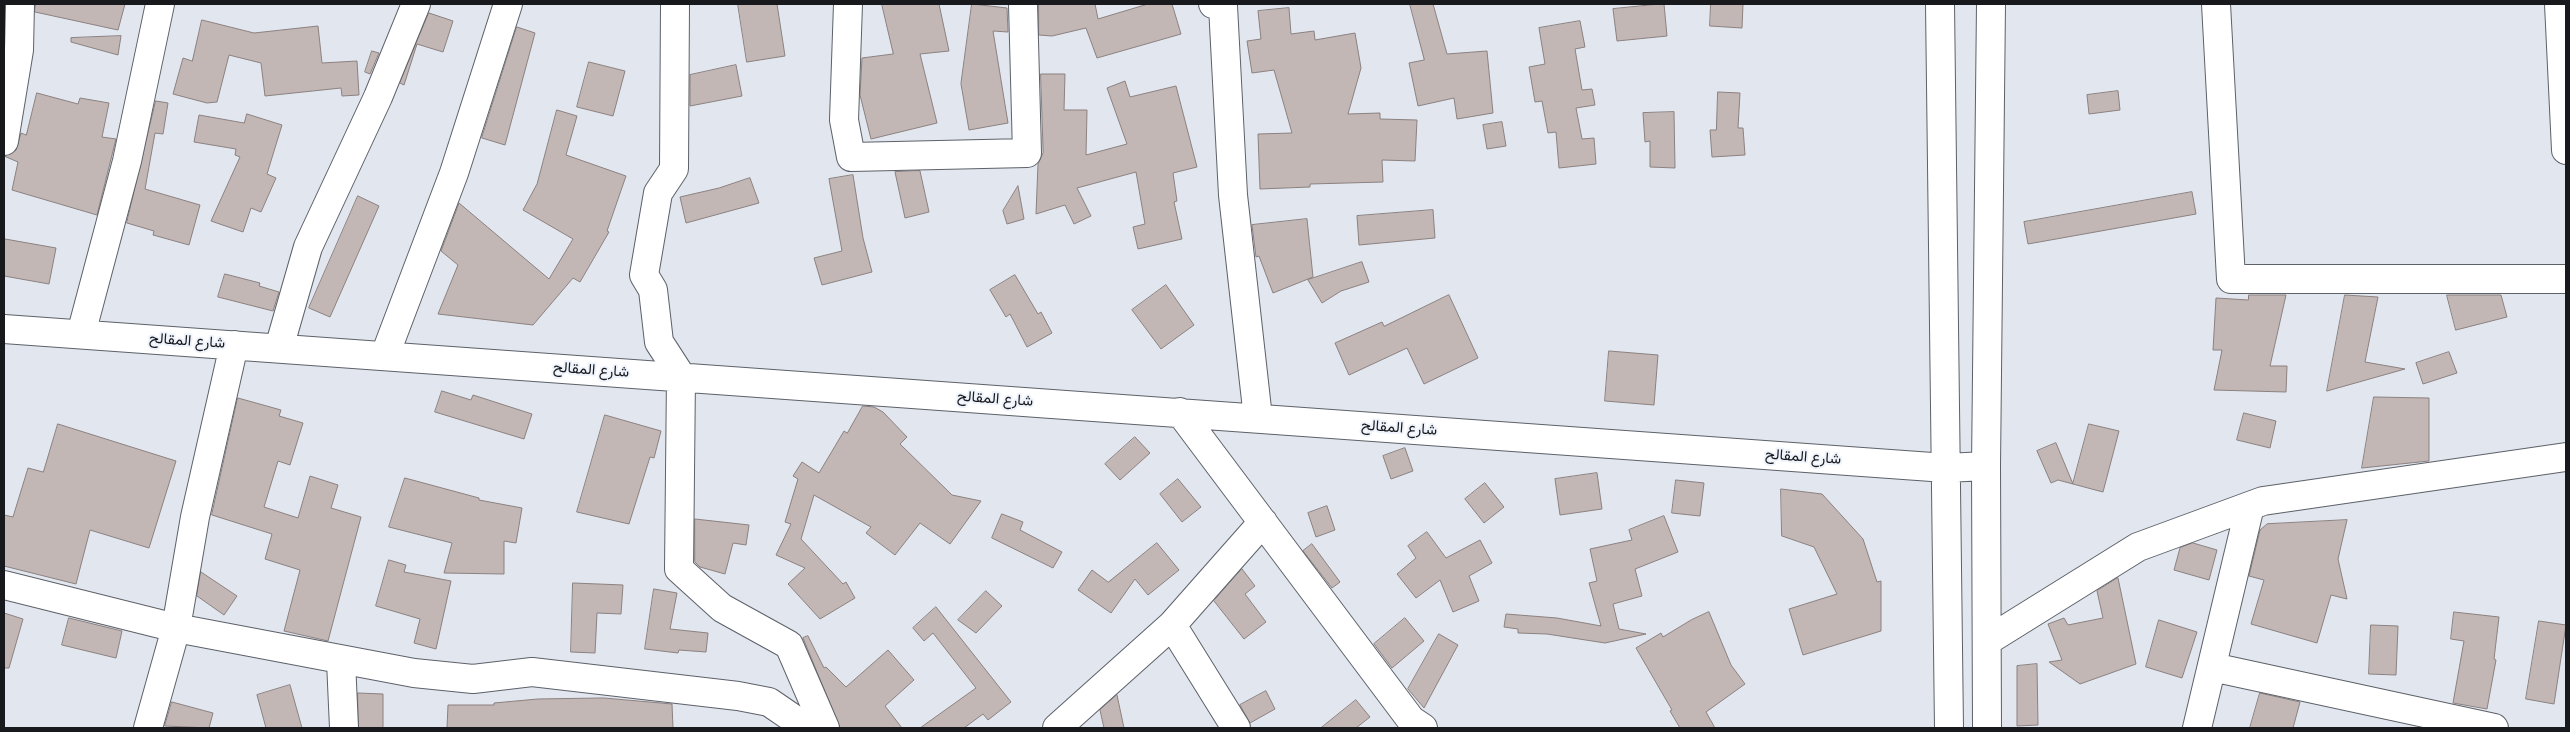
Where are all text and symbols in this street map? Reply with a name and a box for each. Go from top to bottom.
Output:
street label: شارع المقالح [148,329,226,353]
street label: شارع المقالح [552,358,630,382]
street label: شارع المقالح [956,387,1034,411]
street label: شارع المقالح [1360,416,1438,440]
street label: شارع المقالح [1764,445,1842,469]

